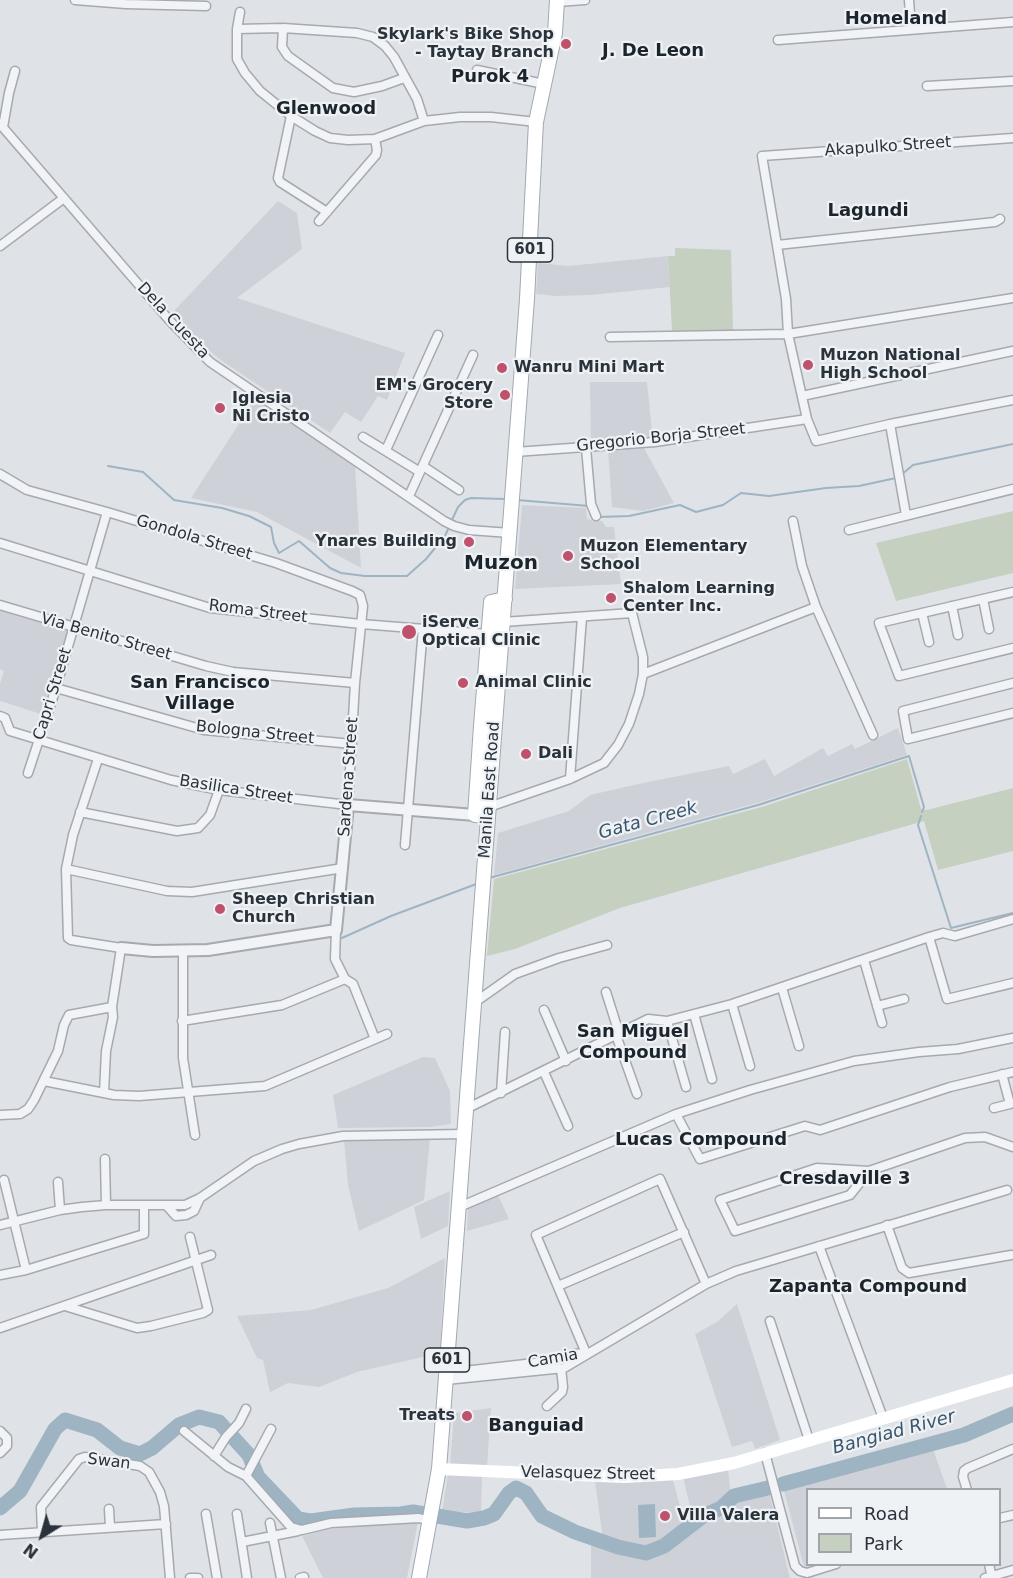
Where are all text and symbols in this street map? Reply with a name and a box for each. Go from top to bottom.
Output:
district label: Homeland [845,8,947,30]
place label: Skylark's Bike Shop - Taytay Branch [377,25,554,63]
marker: Skylark's Bike Shop - Taytay Branch [559,37,573,51]
district label: J. De Leon [602,40,704,62]
district label: Purok 4 [451,66,529,88]
district label: Glenwood [276,98,376,120]
street label: Akapulko Street [824,133,952,161]
district label: Lagundi [827,200,909,222]
road number: 601 [508,238,552,262]
street label: Dela Cuesta [133,279,213,363]
place label: Muzon National High School [820,346,961,384]
place label: Wanru Mini Mart [514,358,664,378]
marker: Muzon National High School [801,358,815,372]
marker: Wanru Mini Mart [495,361,509,375]
place label: EM's Grocery Store [375,376,493,414]
marker: EM's Grocery Store [498,388,512,402]
place label: Iglesia Ni Cristo [232,389,310,427]
marker: Iglesia Ni Cristo [213,401,227,415]
street label: Gregorio Borja Street [576,420,746,456]
street label: Gondola Street [134,511,254,565]
place label: Ynares Building [315,532,457,552]
marker: Ynares Building [462,535,476,549]
place label: Muzon Elementary School [580,537,748,575]
marker: Muzon Elementary School [561,549,575,563]
district label: Muzon [464,552,538,576]
place label: Shalom Learning Center Inc. [623,579,775,617]
marker: Shalom Learning Center Inc. [604,591,618,605]
street label: Roma Street [208,596,308,628]
street label: Via Benito Street [38,609,174,665]
place label: iServe Optical Clinic [422,613,541,651]
marker: iServe Optical Clinic [400,623,418,641]
street label: Capri Street [30,645,76,743]
district label: San Francisco Village [130,672,270,714]
place label: Animal Clinic [475,673,592,693]
marker: Animal Clinic [456,676,470,690]
street label: Bologna Street [195,717,315,749]
street label: Sardena Street [335,717,363,837]
street label: Manila East Road [476,721,504,859]
place label: Dali [538,744,573,764]
marker: Dali [519,747,533,761]
street label: Basilica Street [178,772,294,808]
water label: Gata Creek [596,797,700,845]
place label: Sheep Christian Church [232,890,375,928]
marker: Sheep Christian Church [213,902,227,916]
district label: San Miguel Compound [577,1021,689,1064]
district label: Lucas Compound [615,1129,787,1151]
district label: Cresdaville 3 [779,1168,911,1190]
district label: Zapanta Compound [769,1276,967,1298]
street label: Camia [526,1345,580,1373]
road number: 601 [424,1348,470,1372]
place label: Treats [399,1406,455,1426]
water label: Bangiad River [830,1406,958,1460]
marker: Treats [460,1409,474,1423]
district label: Banguiad [488,1415,584,1437]
street label: Swan [86,1450,132,1474]
street label: Velasquez Street [521,1463,655,1485]
legend [806,1488,1001,1566]
text: Road [864,1503,909,1524]
north arrow [12,1506,72,1566]
place label: Villa Valera [677,1506,779,1526]
marker: Villa Valera [658,1509,672,1523]
text: Park [864,1533,903,1554]
text: N [20,1539,42,1562]

